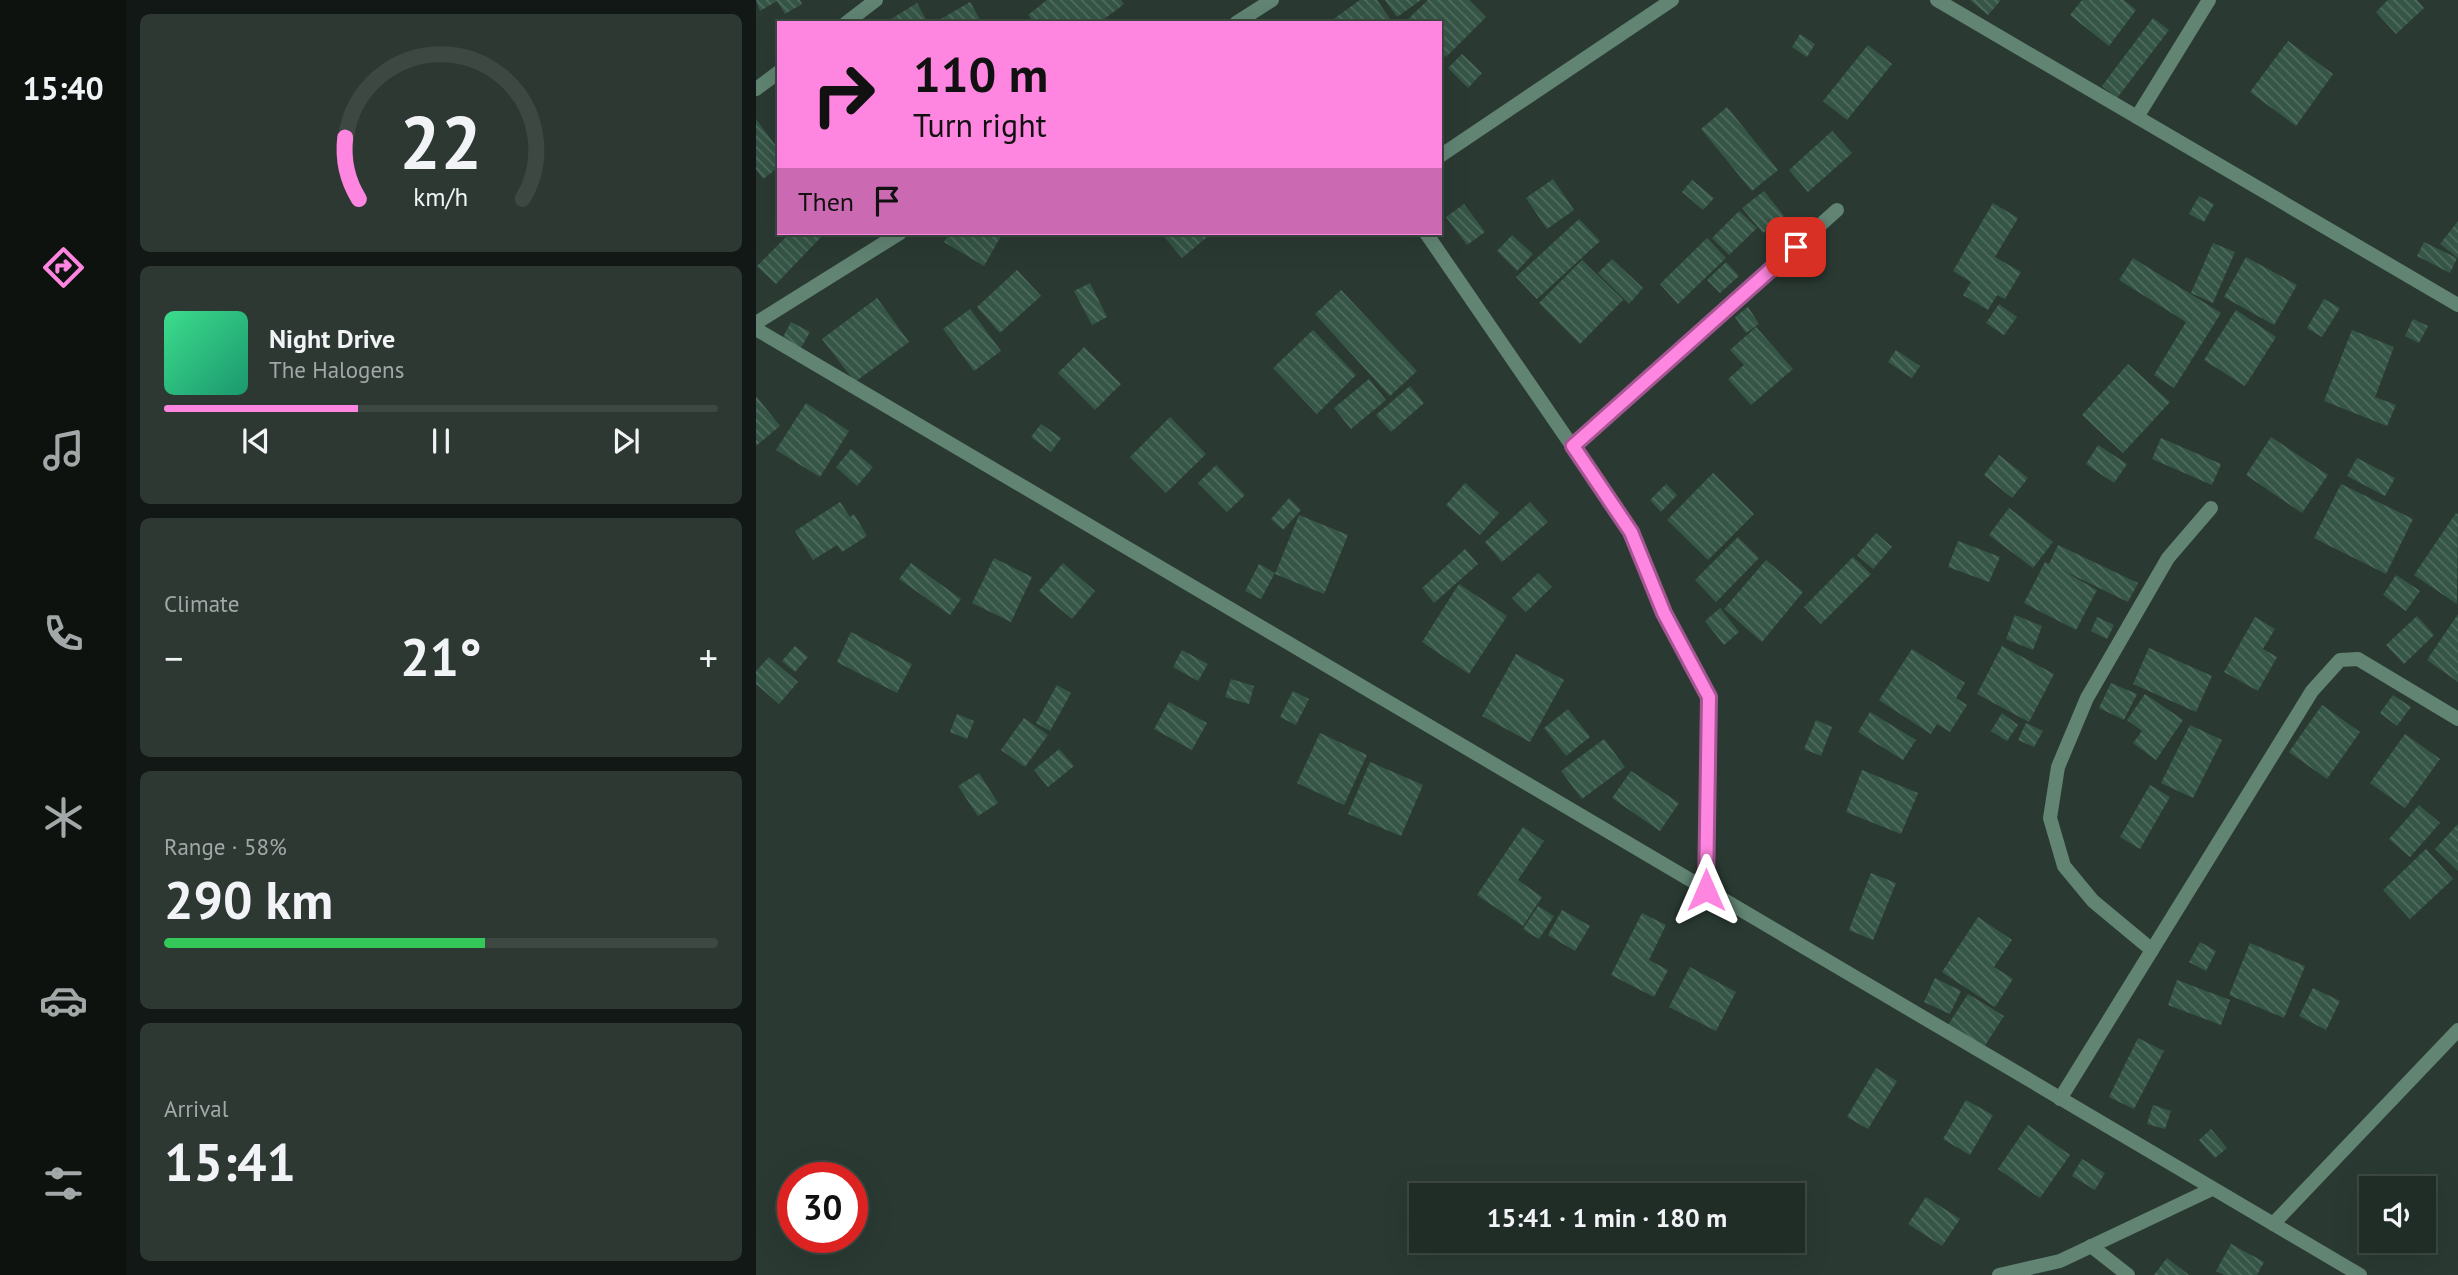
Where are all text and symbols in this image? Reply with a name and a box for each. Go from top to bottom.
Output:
text: 110 m [913,42,1048,106]
icon: right [798,49,889,140]
text: 15:40 [22,67,104,109]
text: 22 [400,95,482,189]
text: Turn right [913,104,1047,146]
text: km/h [414,181,468,213]
icon: arrive [868,182,906,220]
text: Then [798,185,854,218]
pin [1766,217,1826,277]
icon: arrive [1777,228,1815,266]
icon: directions [39,243,88,292]
text: Night Drive [269,322,395,355]
text: The Halogens [269,355,404,384]
icon: previous [237,422,275,460]
icon: pause [422,422,460,460]
icon: next [607,422,645,460]
icon: music [39,426,88,475]
text: Climate [164,589,239,618]
icon: phone [39,609,88,658]
text: 21° [400,623,482,690]
text: − [164,633,183,682]
text: + [699,633,718,682]
icon: climate [39,793,88,842]
text: Range · 58% [164,832,287,861]
position arrow [1669,853,1743,927]
text: 290 km [164,866,333,933]
icon: car [39,976,88,1025]
text: Arrival [164,1094,228,1123]
text: 15:41 [164,1128,296,1195]
icon: filters [39,1159,88,1208]
speed limit sign: 30 [777,1162,868,1253]
map controls [2359,1176,2436,1253]
button: sound [2359,1176,2436,1253]
text: 15:41 · 1 min · 180 m [1487,1201,1727,1234]

